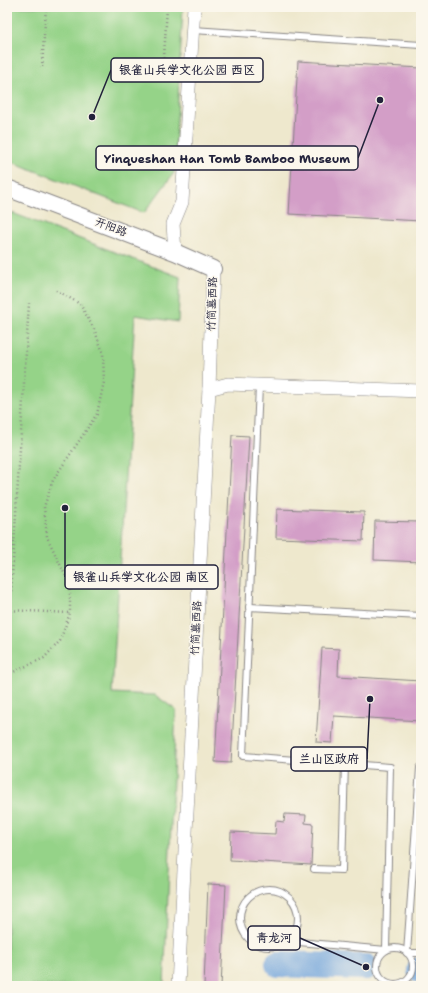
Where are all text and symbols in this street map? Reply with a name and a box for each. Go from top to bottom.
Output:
callout: 银雀山兵学文化公园 西区 [111,58,263,82]
text: 银雀山兵学文化公园 西区 [119,62,255,78]
callout: Yinqueshan Han Tomb Bamboo Museum [96,146,358,170]
text: Yinqueshan Han Tomb Bamboo Museum [104,151,350,167]
street label: 开阳路 [93,214,129,240]
street label: 竹简墓西路 [204,276,220,332]
callout: 银雀山兵学文化公园 南区 [65,565,218,589]
text: 银雀山兵学文化公园 南区 [73,569,209,585]
street label: 竹简墓西路 [187,600,205,656]
callout: 兰山区政府 [291,747,367,771]
text: 兰山区政府 [299,751,359,767]
callout: 青龙河 [248,926,300,950]
text: 青龙河 [256,930,292,946]

